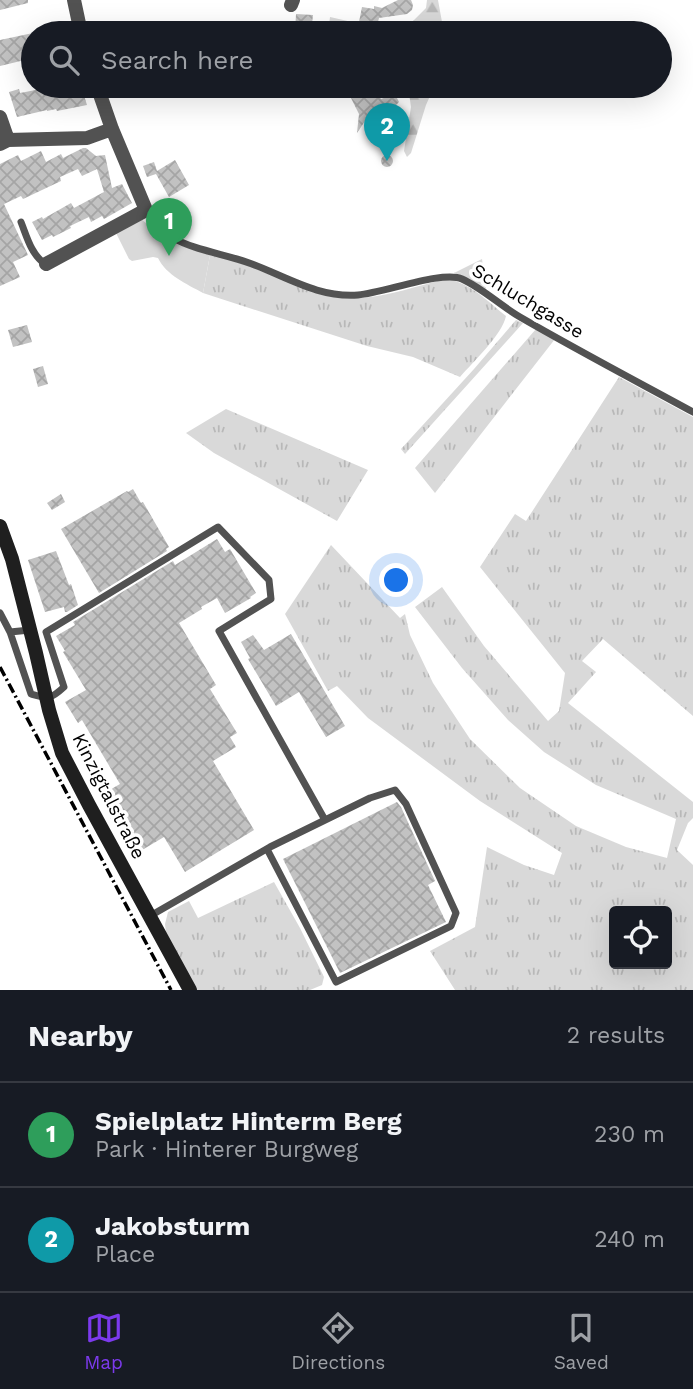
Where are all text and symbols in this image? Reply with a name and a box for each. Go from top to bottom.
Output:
search box [21,21,672,98]
icon: search [45,41,83,79]
text: Search here [101,45,253,75]
pin: 2 [364,103,410,161]
pin: 1 [146,198,192,256]
street label: Schluchgasse [468,259,588,343]
your location [379,563,413,597]
street label: Kinzigtalstraße [67,729,151,863]
map controls [609,906,672,969]
button: locate [609,906,672,969]
text: Nearby [28,1018,133,1053]
text: 2 results [567,1022,665,1049]
text: Spielplatz Hinterm Berg [95,1106,402,1136]
text: 1 [46,1121,56,1148]
text: 230 m [594,1121,665,1148]
text: Park · Hinterer Burgweg [95,1136,358,1163]
text: Jakobsturm [95,1211,250,1241]
text: 2 [44,1226,58,1253]
text: 240 m [594,1226,665,1253]
text: Place [95,1241,155,1268]
tab: Map [84,1309,123,1374]
tab: Directions [291,1309,385,1374]
tab: Saved [554,1309,609,1374]

